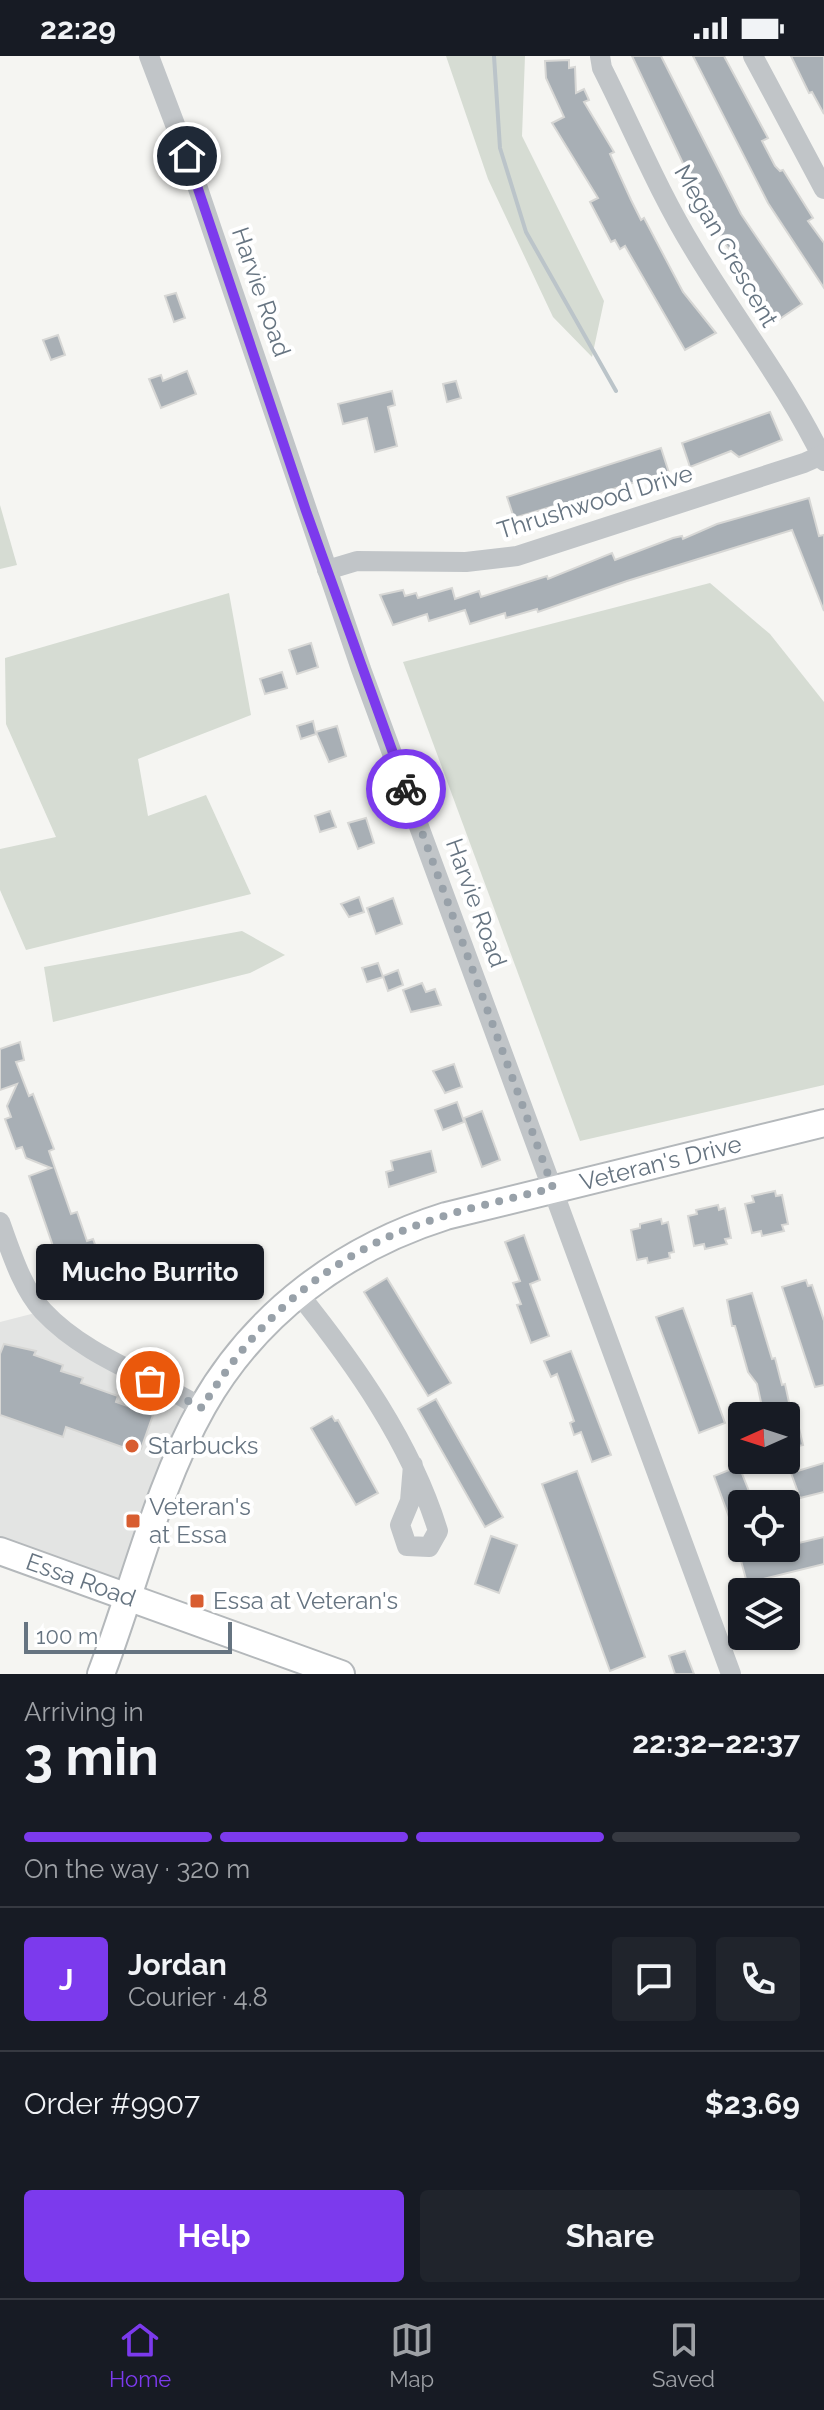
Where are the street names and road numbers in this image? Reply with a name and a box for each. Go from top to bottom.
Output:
street label: Megan Crescent [668,160,785,332]
street label: Harvie Road [226,223,297,360]
street label: Thrushwood Drive [494,458,696,545]
street label: Harvie Road [440,834,513,971]
street label: Veteran's Drive [577,1129,744,1197]
street label: Essa Road [22,1547,140,1613]

